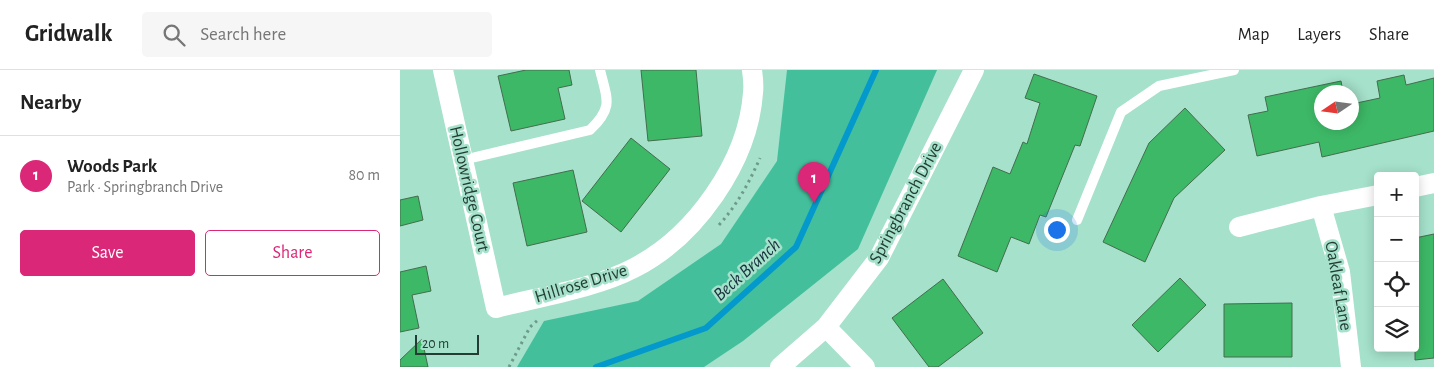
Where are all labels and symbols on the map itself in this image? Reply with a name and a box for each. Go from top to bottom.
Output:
north arrow [1314,85,1359,130]
street label: Hollowridge Court [446,124,492,254]
street label: Springbranch Drive [866,139,946,267]
pin: 1 [798,162,830,203]
your location [1044,217,1070,243]
water label: Beck Branch [710,235,784,305]
street label: Oakleaf Lane [1321,240,1355,332]
street label: Hillrose Drive [533,261,629,307]
scale bar [415,332,479,355]

